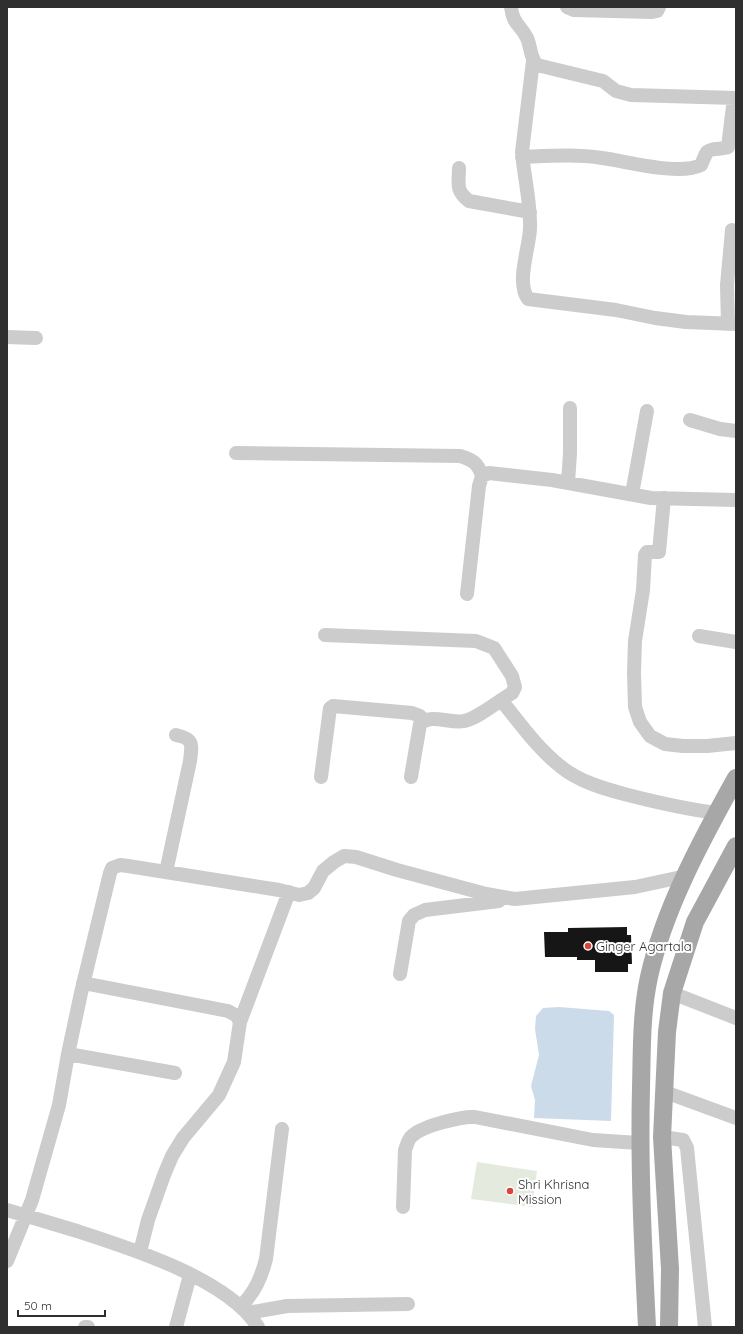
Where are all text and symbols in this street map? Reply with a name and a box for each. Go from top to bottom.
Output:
place label: Ginger Agartala [596,938,692,954]
marker: Ginger Agartala [583,941,593,951]
place label: Shri Khrisna Mission [518,1176,589,1207]
marker: Shri Khrisna Mission [505,1186,515,1196]
scale bar [18,1292,105,1318]
text: 50 m [24,1298,52,1313]

